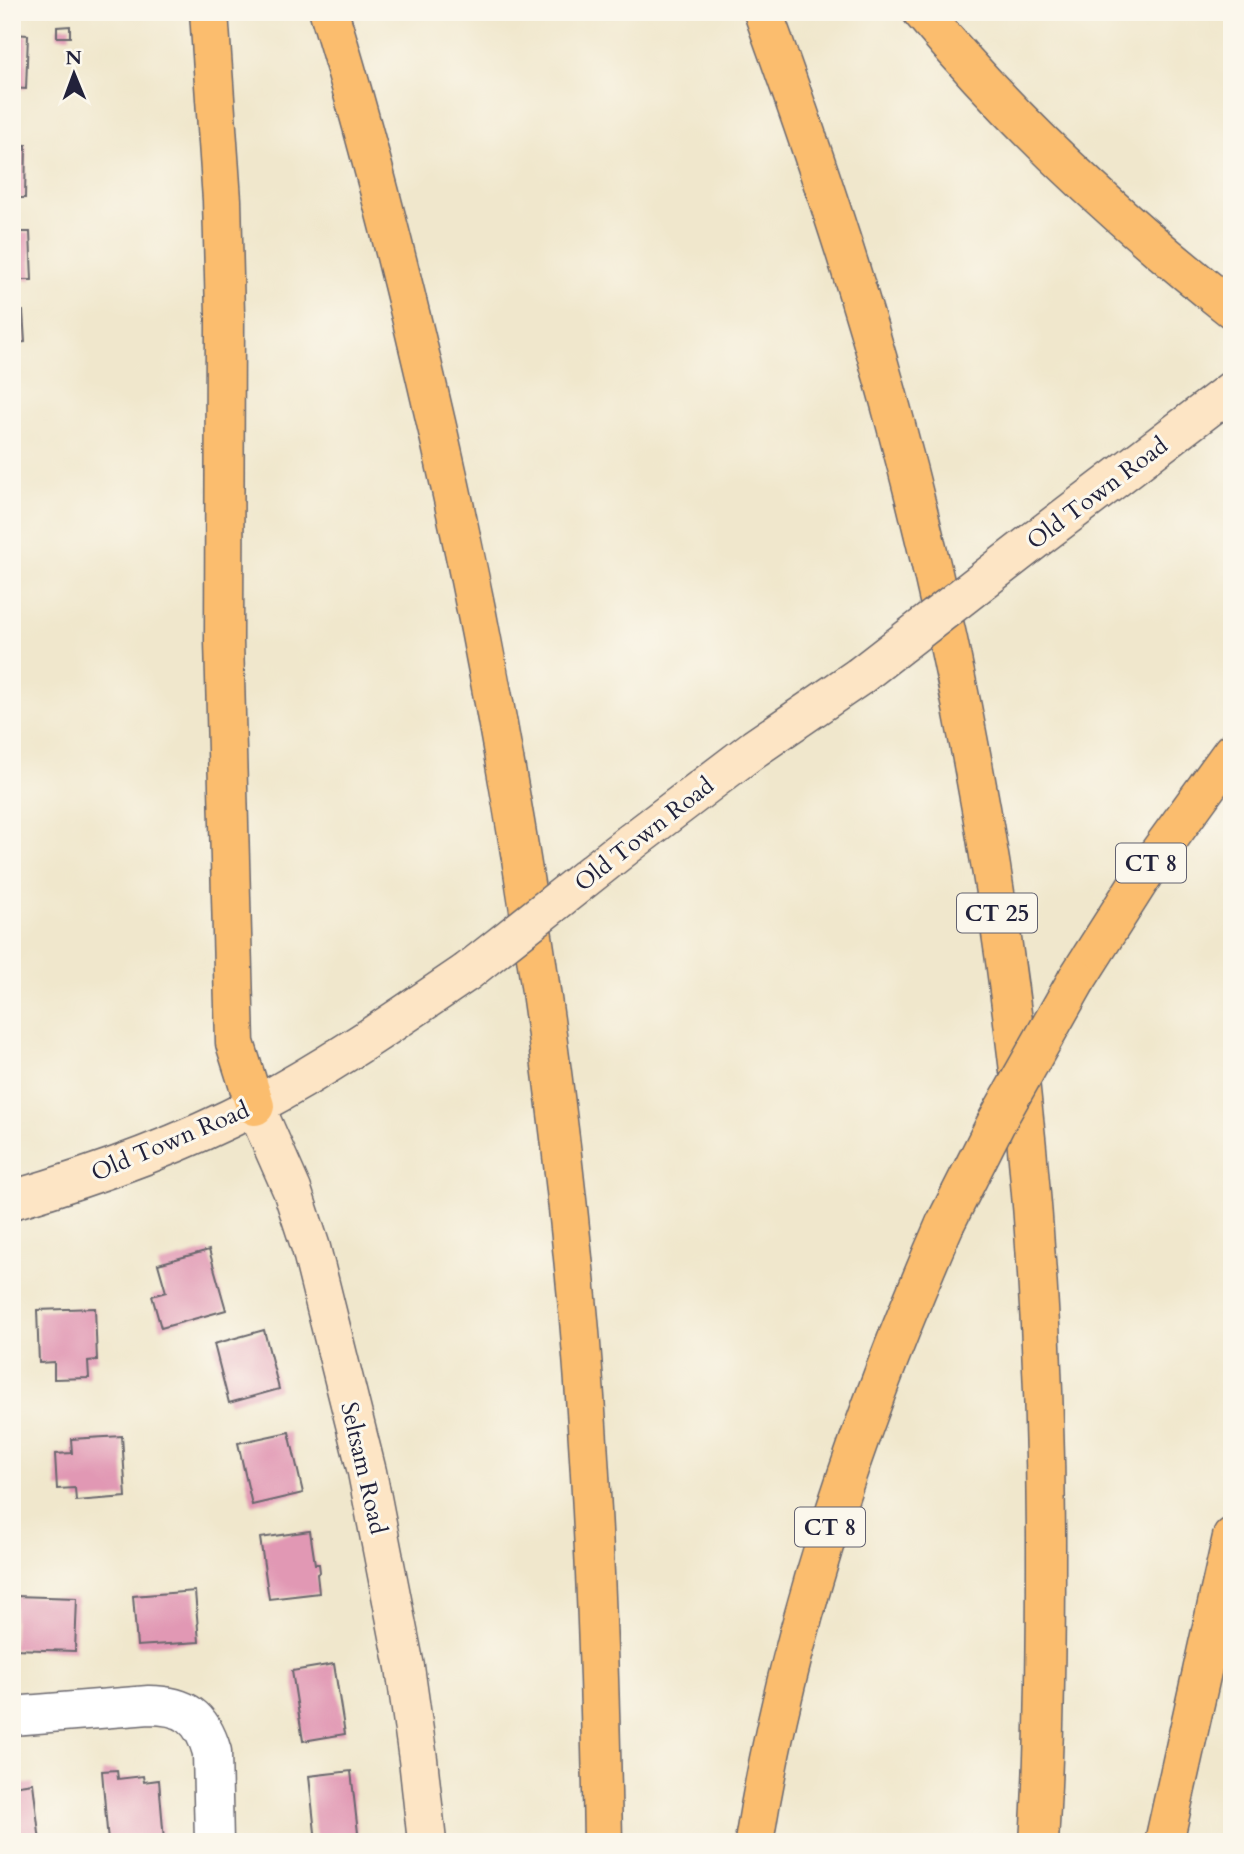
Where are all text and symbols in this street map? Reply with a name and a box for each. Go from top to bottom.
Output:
north arrow [38,38,108,108]
text: N [65,45,83,71]
street label: Old Town Road [1020,429,1175,557]
street label: Old Town Road [568,769,721,899]
road number: CT 8 [1116,844,1186,883]
road number: CT 25 [957,893,1037,932]
street label: Old Town Road [86,1093,255,1190]
street label: Seltsam Road [332,1399,395,1538]
road number: CT 8 [795,1508,865,1546]

